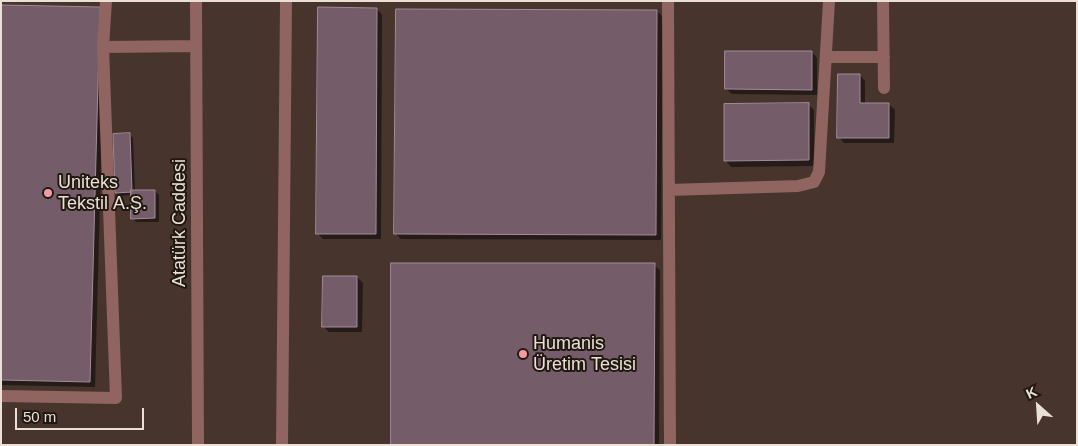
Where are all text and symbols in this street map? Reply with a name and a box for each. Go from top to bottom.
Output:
street label: Atatürk Caddesi [169,159,191,287]
place label: Uniteks Tekstil A.Ş. [58,172,147,214]
marker: Uniteks Tekstil A.Ş. [42,187,54,199]
place label: Humanis Üretim Tesisi [533,333,636,376]
marker: Humanis Üretim Tesisi [517,348,529,360]
north arrow [1013,381,1063,431]
text: K [1023,383,1039,402]
scale bar [18,398,146,430]
text: 50 m [23,408,56,425]

